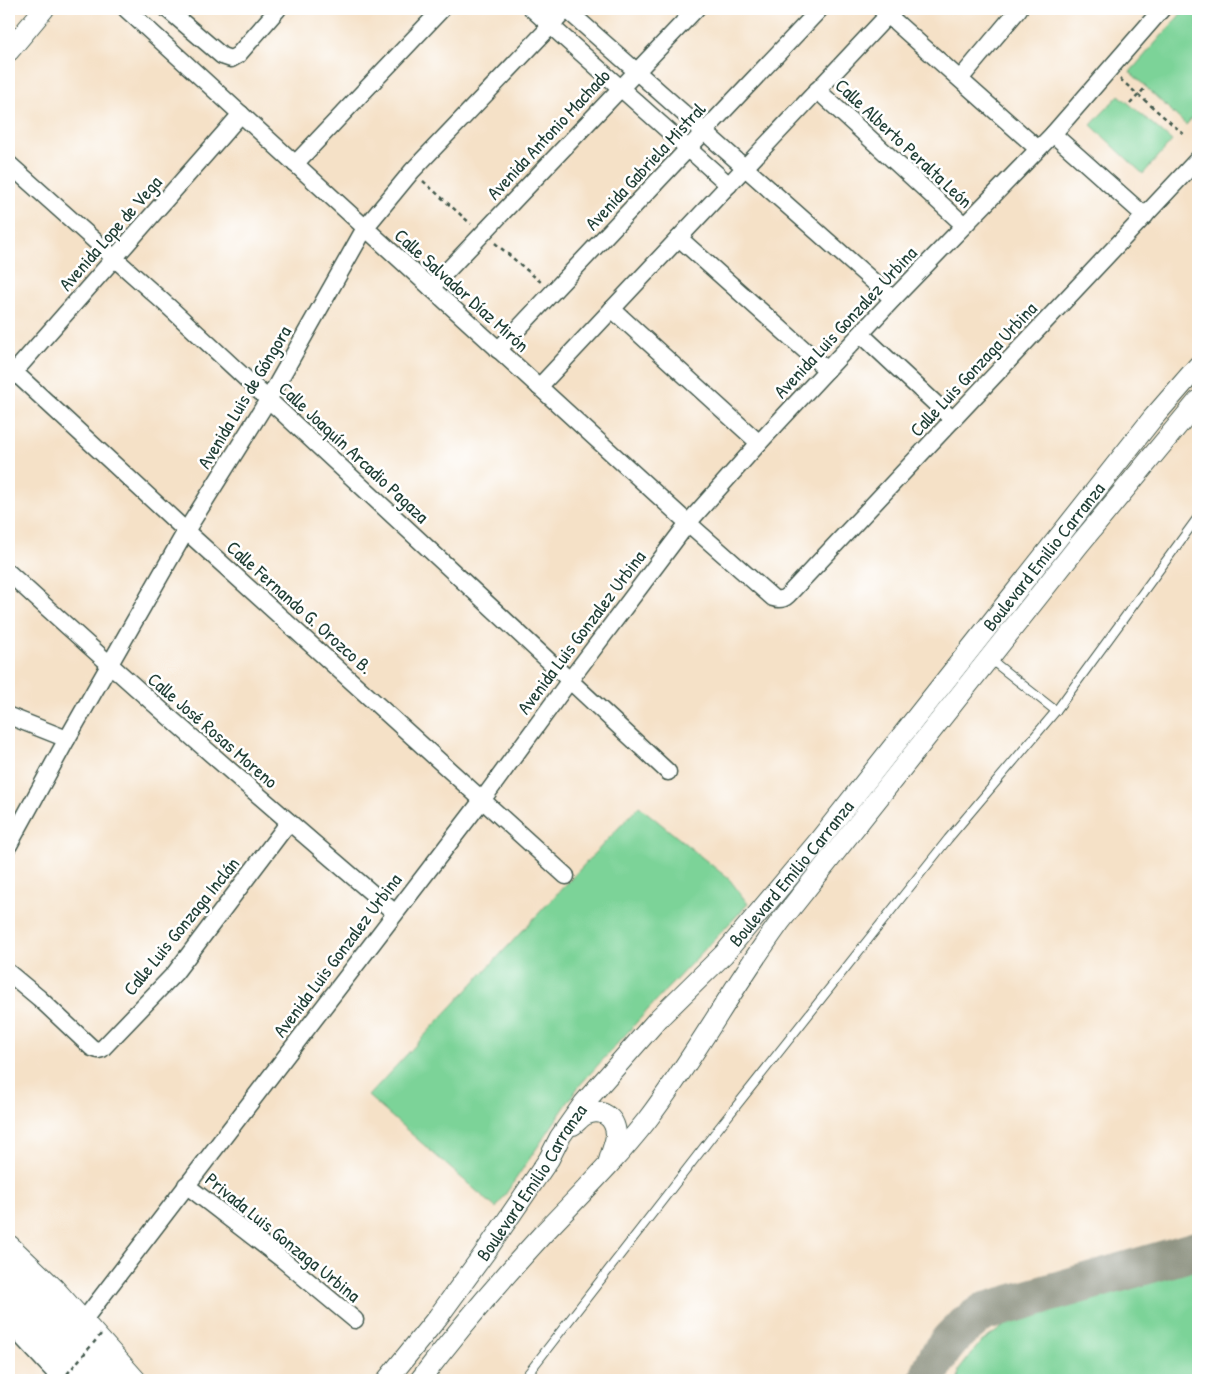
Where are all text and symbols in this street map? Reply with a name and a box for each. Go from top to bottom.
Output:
street label: Avenida Antonio Machado [481,63,616,205]
street label: Calle Alberto Peralta León [830,72,978,214]
street label: Avenida Gabriela Mistral [579,96,712,236]
street label: Avenida Lope de Vega [53,169,168,296]
street label: Calle Salvador Díaz Mirón [389,222,535,358]
street label: Avenida Luis Gonzalez Urbina [768,240,923,404]
street label: Calle Luis Gonzaga Urbina [904,295,1043,442]
street label: Avenida Luis de Góngora [191,320,297,473]
street label: Calle Joaquín Arcadio Pagaza [273,375,435,529]
street label: Boulevard Emilio Carranza [977,476,1111,636]
street label: Calle Fernando G. Orozco B. [221,534,379,680]
street label: Avenida Luis Gonzalez Urbina [511,544,652,719]
street label: Calle José Rosas Moreno [142,666,284,794]
street label: Boulevard Emilio Carranza [723,794,860,952]
street label: Calle Luis Gonzaga Inclán [117,851,245,1001]
street label: Avenida Luis Gonzalez Urbina [267,867,408,1042]
street label: Boulevard Emilio Carranza [470,1098,593,1266]
street label: Privada Luis Gonzaga Urbina [200,1166,366,1308]

